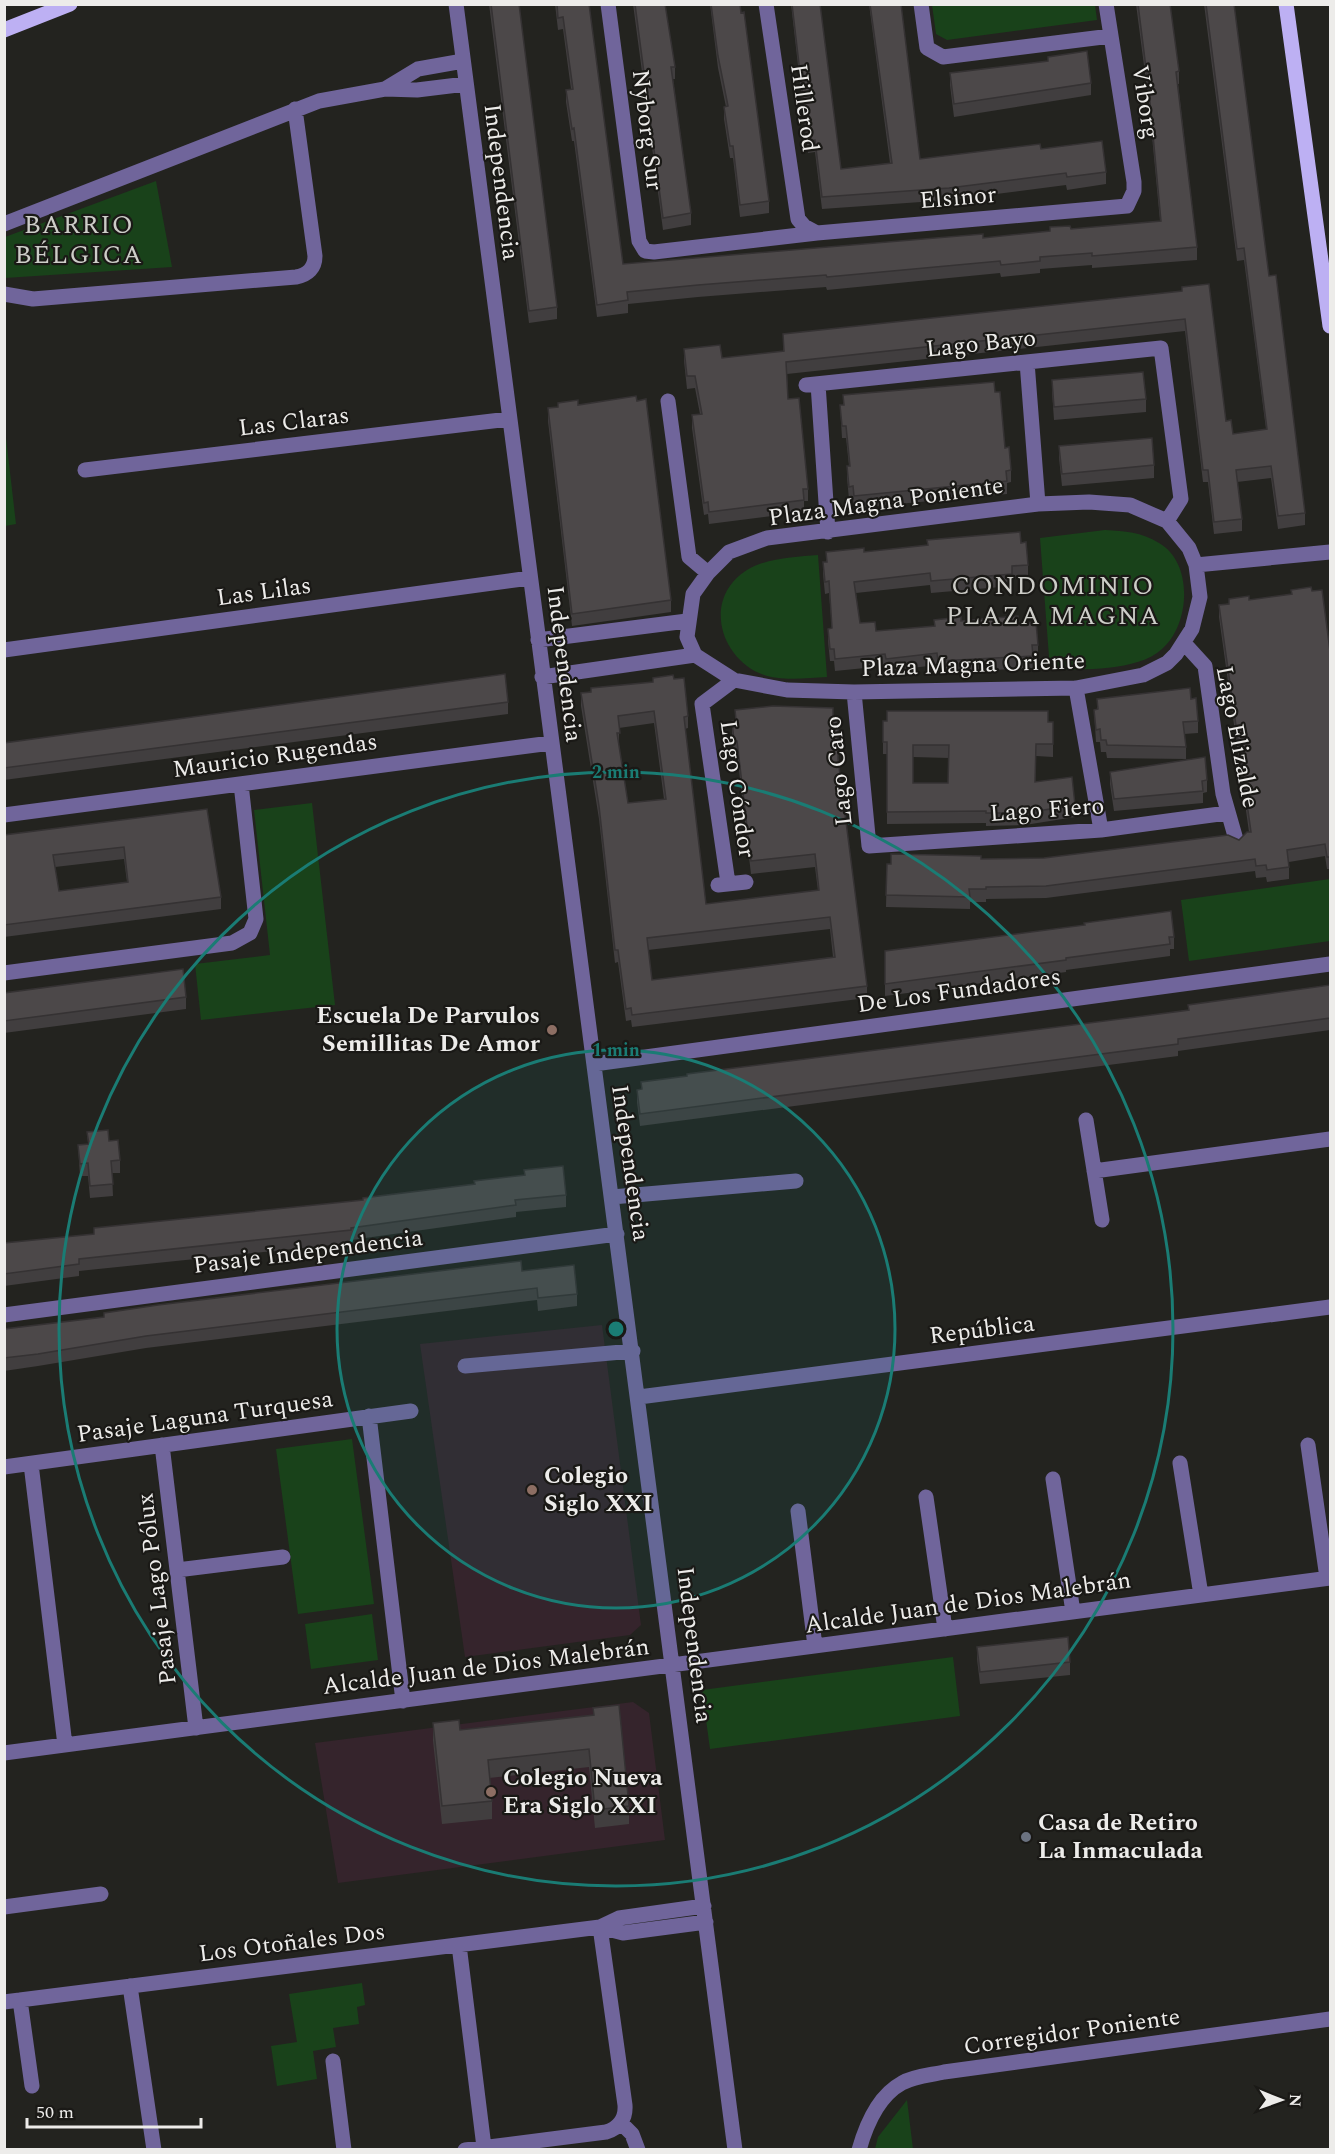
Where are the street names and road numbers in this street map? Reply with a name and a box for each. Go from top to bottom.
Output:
street label: Hillerod [780,62,828,154]
street label: Viborg [1121,62,1169,142]
street label: Nyborg Sur [622,67,672,193]
street label: Independencia [474,102,528,263]
street label: Elsinor [918,177,998,219]
street label: Lago Bayo [924,320,1038,368]
street label: Las Claras [237,397,351,447]
street label: Plaza Magna Poniente [766,468,1006,536]
street label: Las Lilas [214,568,314,616]
street label: Independencia [537,584,591,745]
street label: Plaza Magna Oriente [860,643,1086,687]
street label: Lago Elizalde [1206,663,1268,811]
street label: Lago Caro [815,714,863,828]
street label: Lago Cóndor [710,718,764,860]
street label: Mauricio Rugendas [170,724,380,788]
street label: Lago Fiero [989,788,1105,832]
street label: De Los Fundadores [855,959,1063,1023]
street label: Independencia [601,1083,659,1244]
street label: Pasaje Independencia [191,1220,425,1284]
street label: República [927,1306,1037,1354]
street label: Pasaje Laguna Turquesa [75,1381,336,1453]
street label: Pasaje Lago Pólux [127,1491,187,1687]
street label: Alcalde Juan de Dios Malebrán [803,1562,1133,1644]
street label: Independencia [667,1565,721,1726]
street label: Alcalde Juan de Dios Malebrán [321,1629,651,1705]
street label: Los Otoñales Dos [197,1914,387,1972]
street label: Corregidor Poniente [961,1999,1183,2065]

